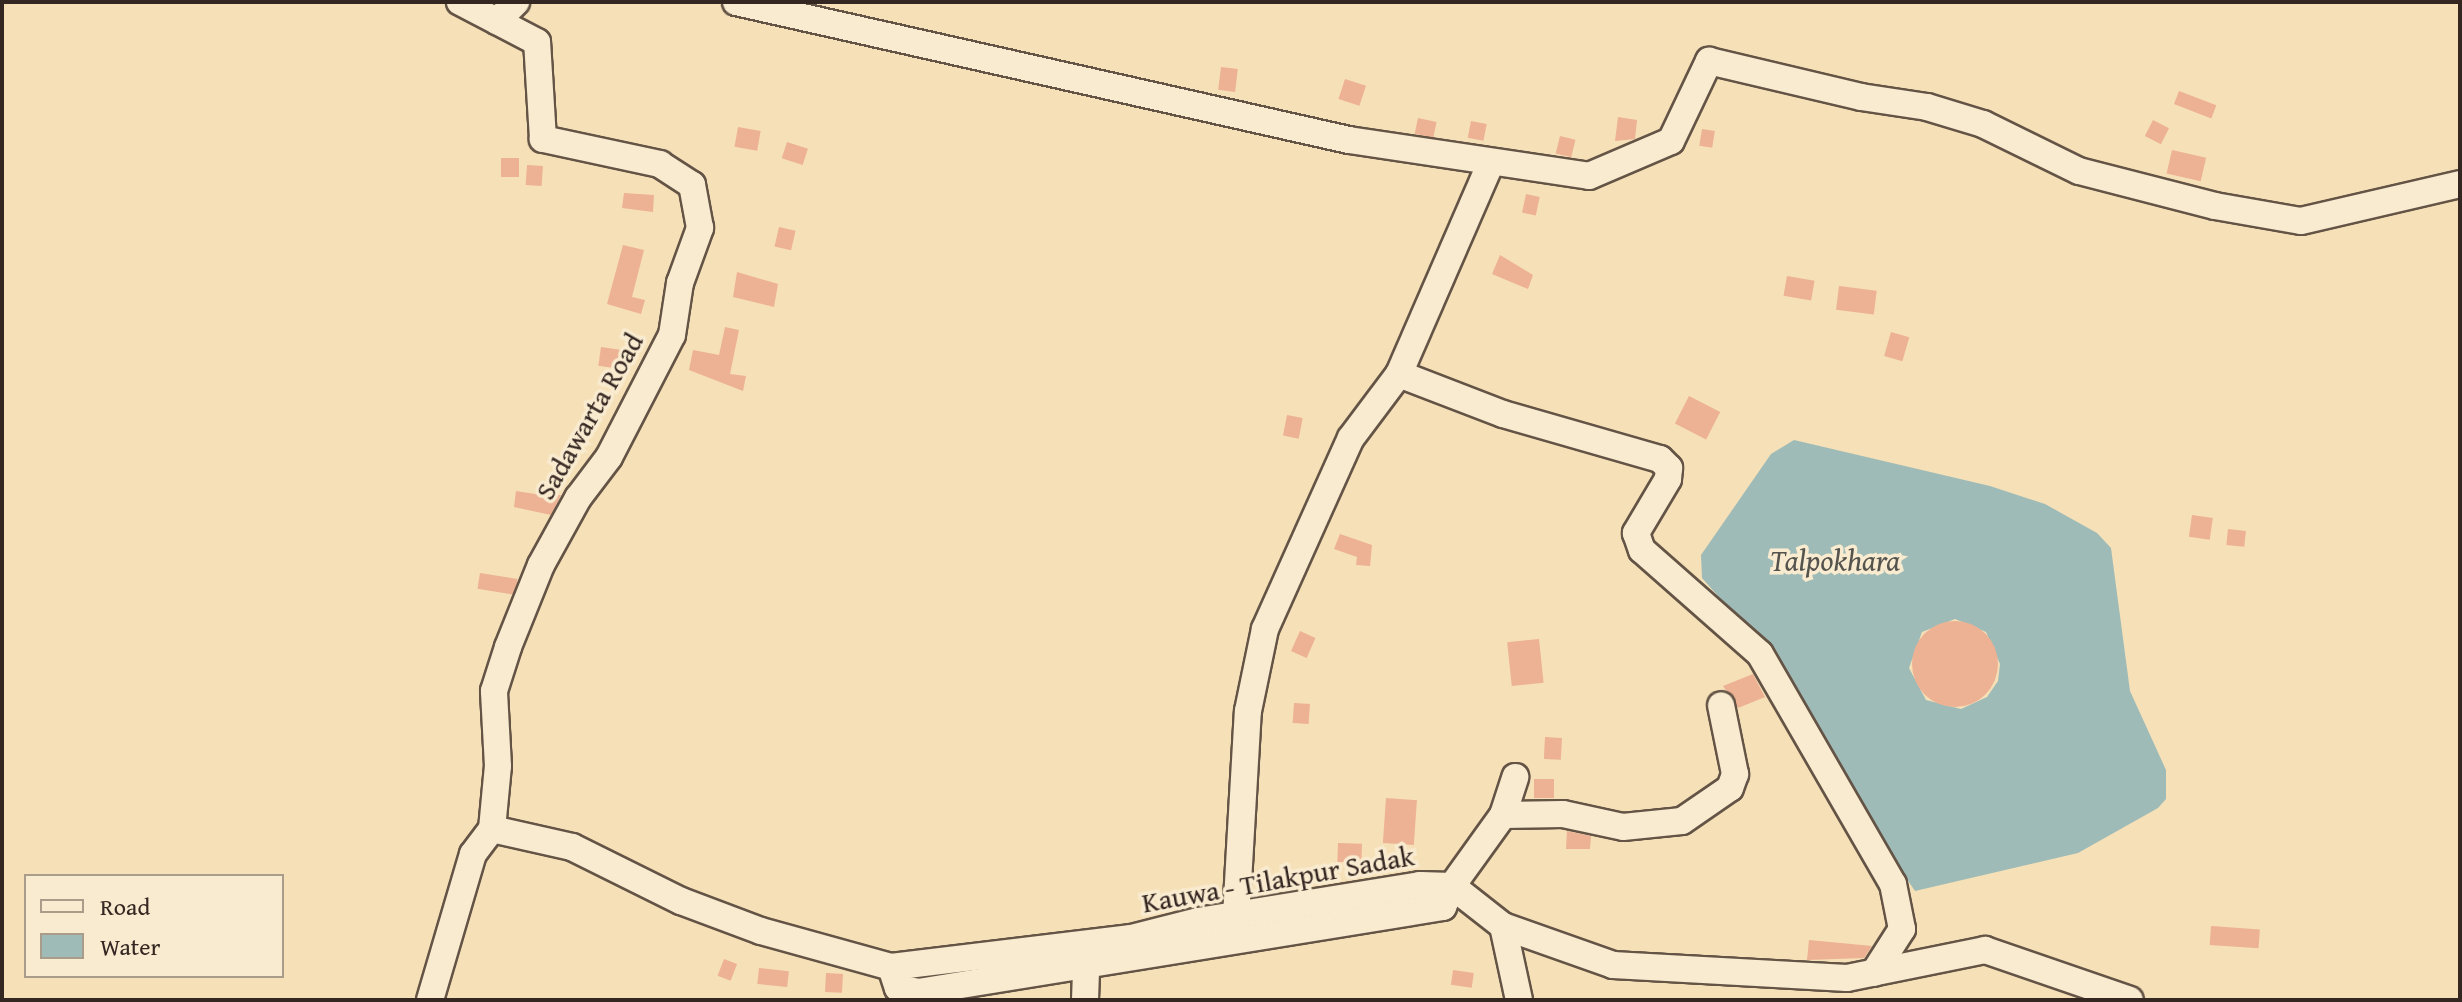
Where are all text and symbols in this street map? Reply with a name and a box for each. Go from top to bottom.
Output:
street label: Sadawarta Road [528,327,650,505]
water label: Talpokhara [1770,542,1900,578]
street label: Kauwa - Tilakpur Sadak [1139,839,1417,919]
legend [24,874,284,978]
text: Road [100,889,150,924]
text: Water [100,929,160,964]

